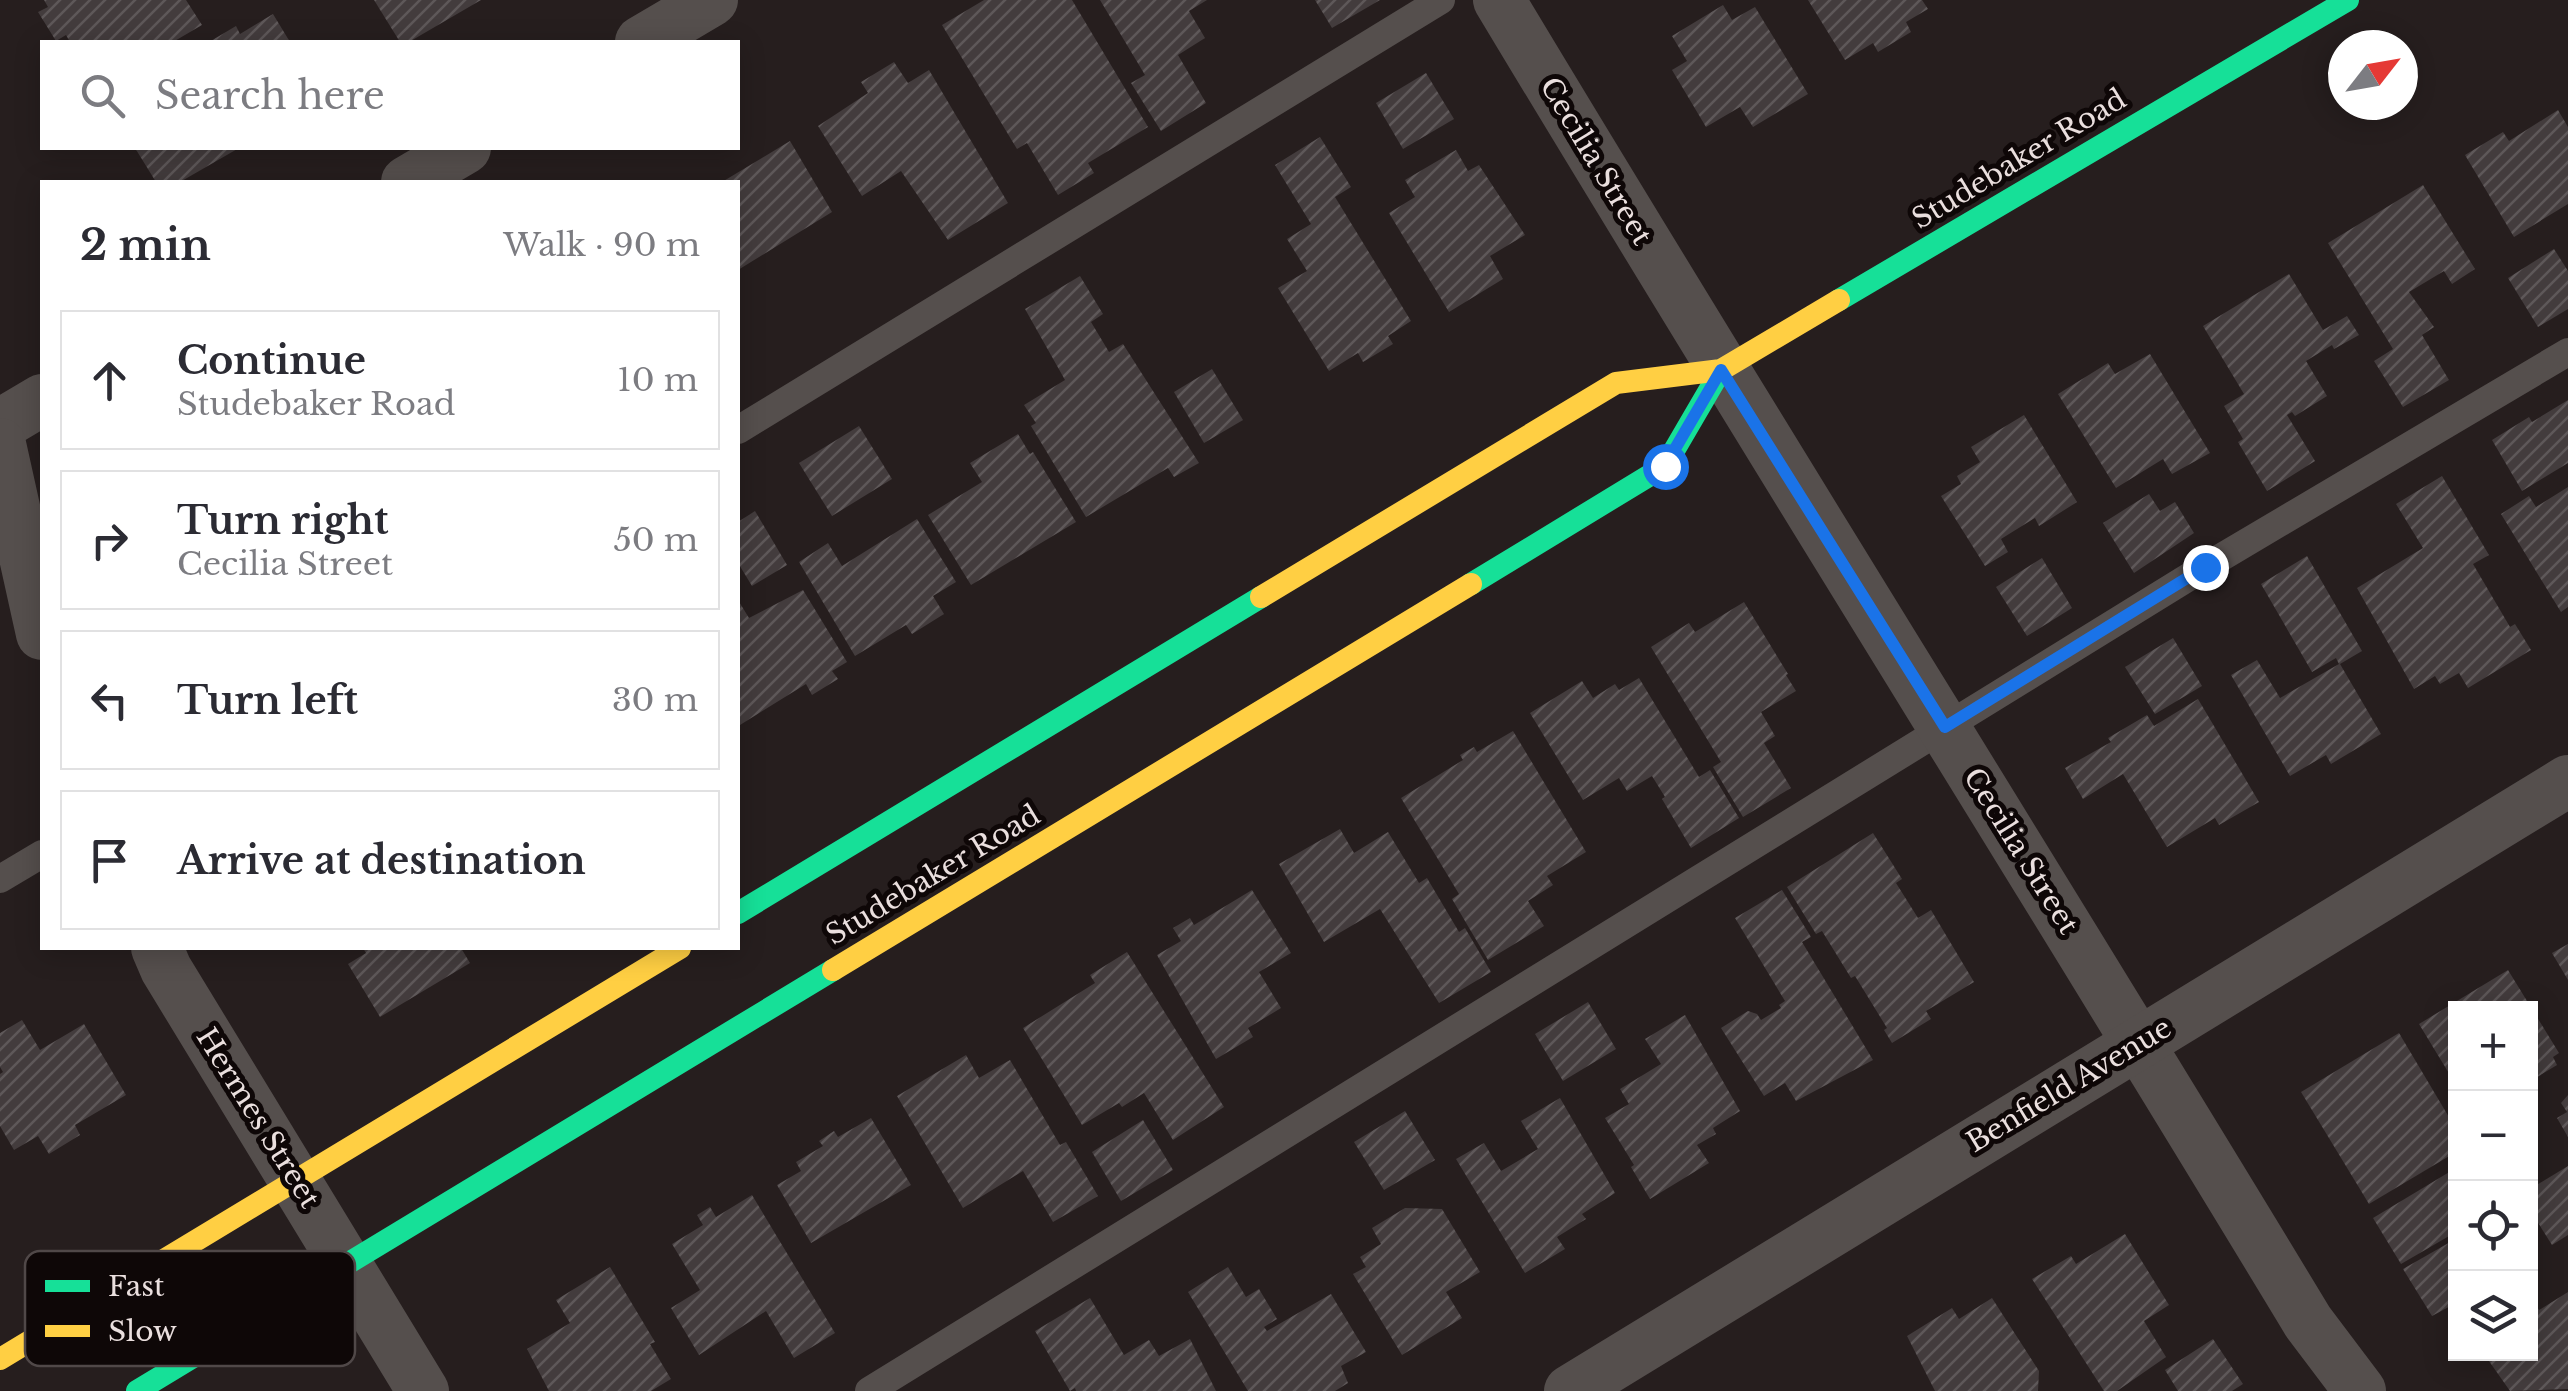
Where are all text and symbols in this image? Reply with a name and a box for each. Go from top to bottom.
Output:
north arrow [2328,30,2418,120]
search box [40,40,740,150]
icon: search [75,68,130,123]
street label: Cecilia Street [1532,71,1660,251]
text: Search here [155,72,385,119]
street label: Studebaker Road [1906,81,2132,237]
text: 2 min [80,219,211,271]
text: Walk · 90 m [503,225,700,265]
text: Continue [177,337,366,384]
icon: ahead [82,353,137,408]
text: 10 m [617,360,698,400]
text: Studebaker Road [177,384,455,424]
route start [1643,444,1689,490]
text: Turn right [177,497,388,544]
icon: right [82,513,137,568]
text: 50 m [613,520,698,560]
text: Cecilia Street [177,544,393,584]
route end [2183,545,2229,591]
icon: left [82,673,137,728]
text: Turn left [177,677,358,724]
text: 30 m [612,680,698,720]
street label: Cecilia Street [1956,762,2086,941]
street label: Studebaker Road [820,797,1046,953]
icon: arrive [82,833,137,888]
text: Arrive at destination [177,837,586,884]
map controls [2448,1001,2538,1361]
button: + [2448,1001,2538,1091]
street label: Benfield Avenue [1960,1010,2178,1160]
street label: Hermes Street [189,1022,328,1215]
button: − [2448,1091,2538,1181]
button: locate [2448,1181,2538,1271]
legend [25,1251,355,1366]
text: Fast [108,1269,165,1304]
button: layers [2448,1271,2538,1361]
text: Slow [108,1314,177,1349]

